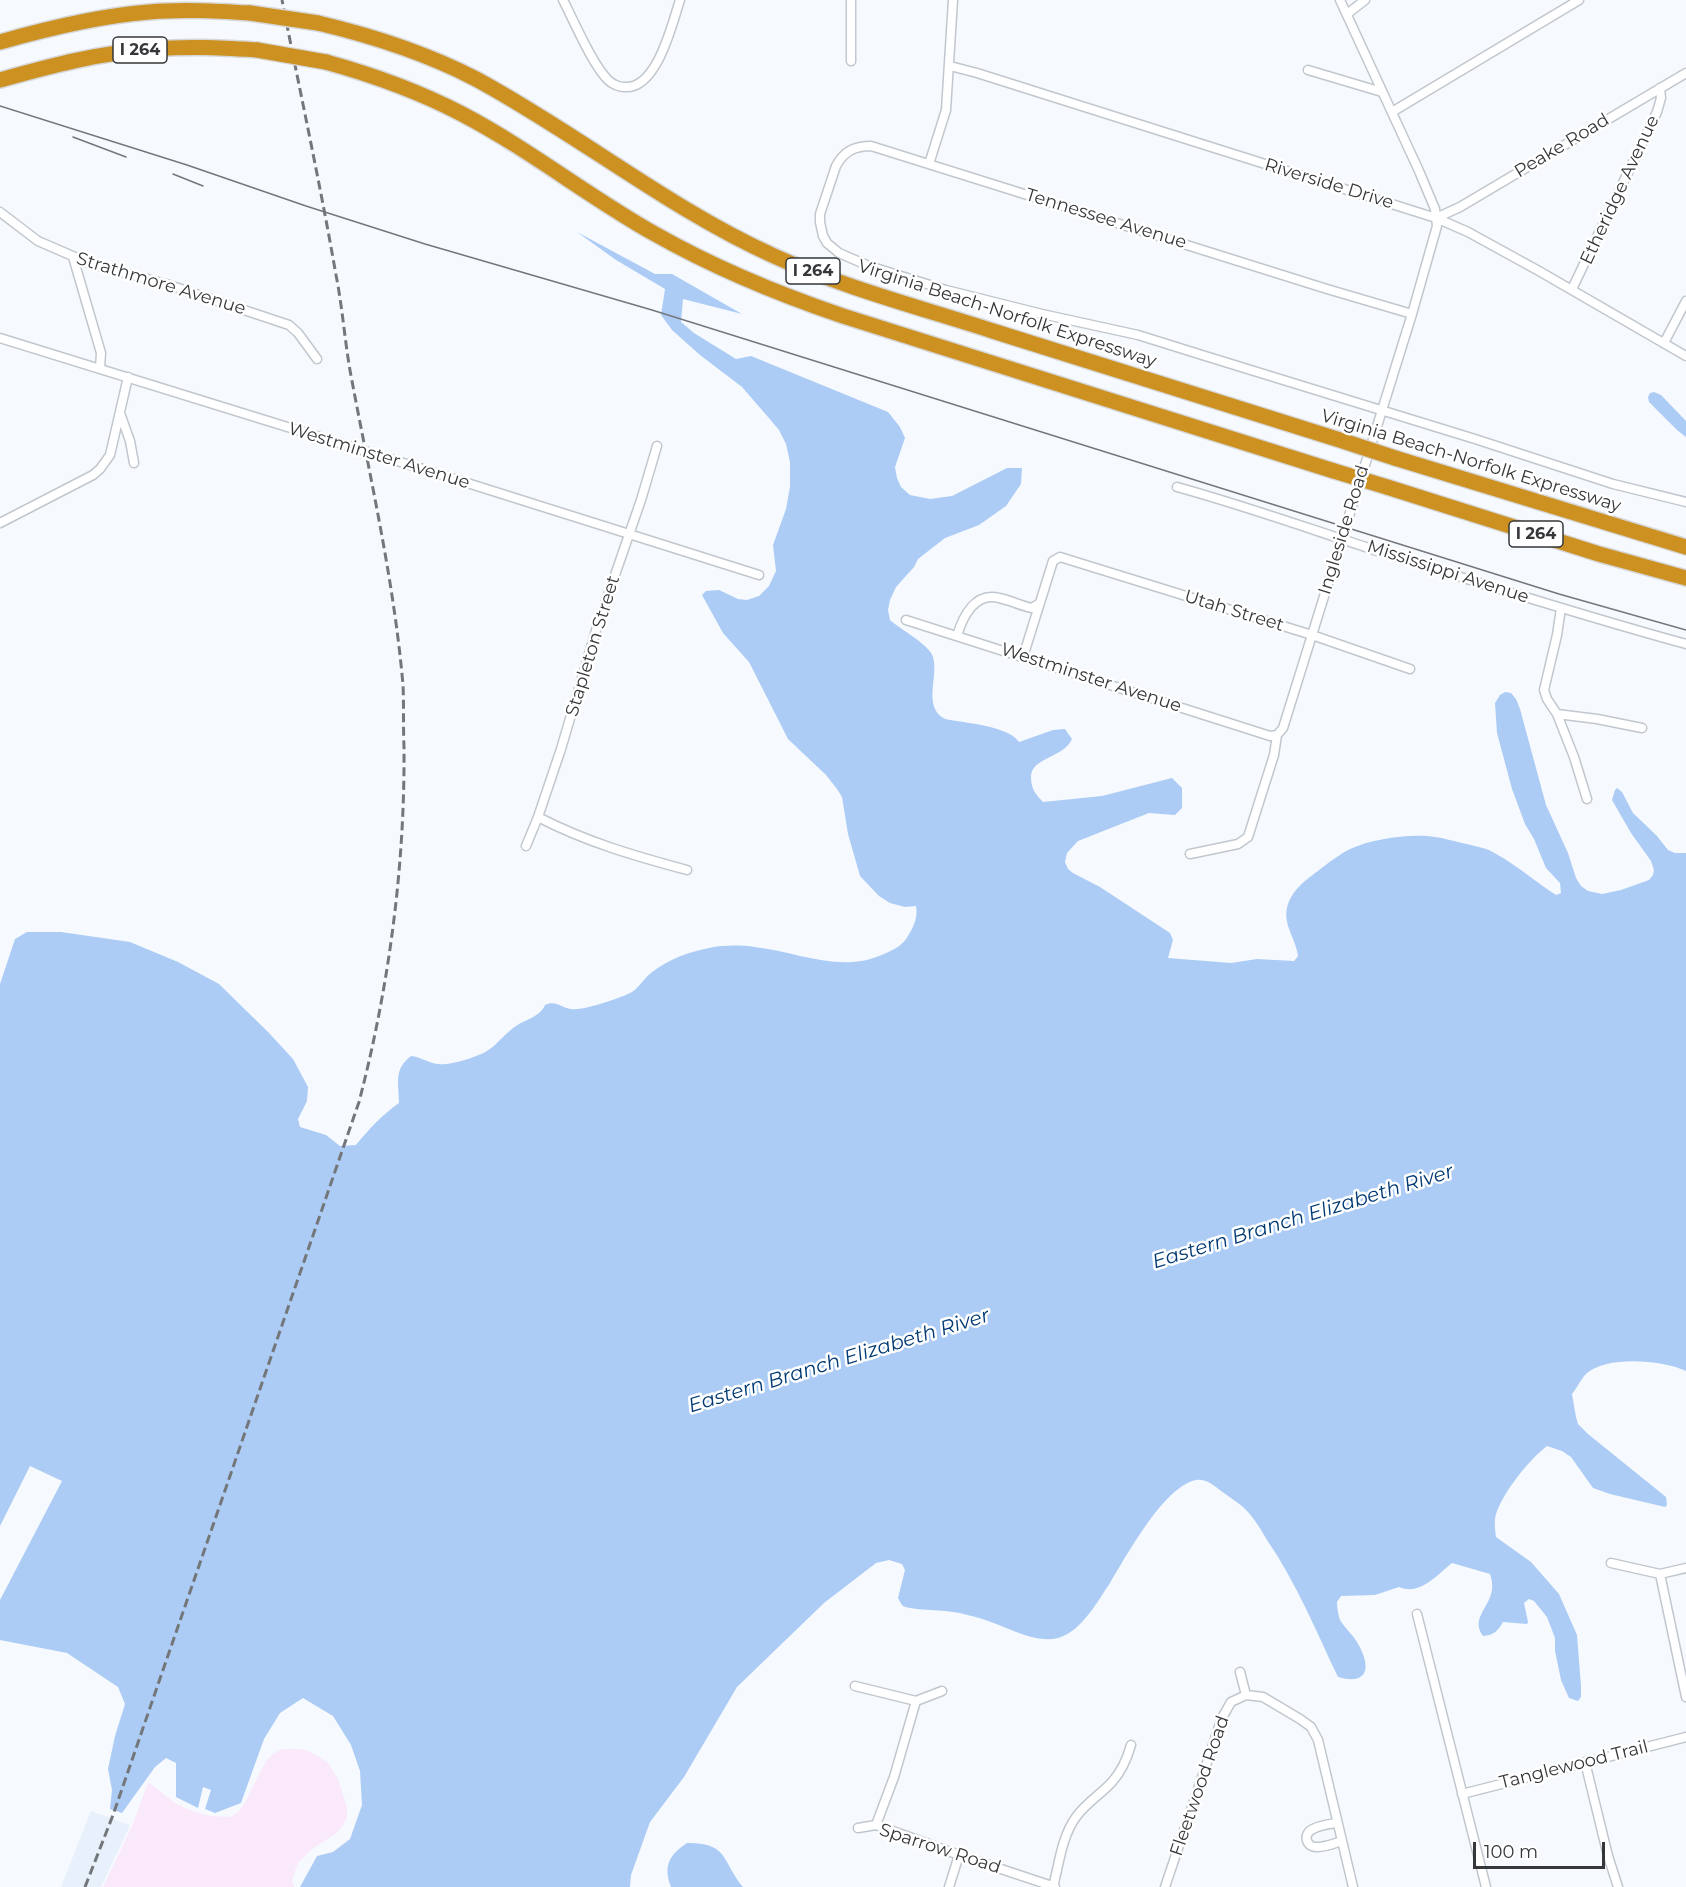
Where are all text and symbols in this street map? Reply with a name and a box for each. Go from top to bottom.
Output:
road number: I 264 [113,37,167,63]
street label: Peake Road [1511,109,1613,183]
street label: Etheridge Avenue [1576,112,1664,268]
street label: Riverside Drive [1262,154,1396,214]
street label: Tennessee Avenue [1023,184,1189,254]
street label: Strathmore Avenue [74,248,248,320]
street label: Virginia Beach-Norfolk Expressway [855,255,1159,373]
road number: I 264 [786,258,840,284]
street label: Virginia Beach-Norfolk Expressway [1318,405,1624,517]
street label: Westminster Avenue [286,418,472,494]
street label: Ingleside Road [1314,463,1374,597]
road number: I 264 [1509,521,1563,547]
street label: Mississippi Avenue [1364,536,1532,608]
street label: Stapleton Street [561,573,625,719]
street label: Utah Street [1182,586,1286,636]
street label: Westminster Avenue [998,639,1184,717]
water label: Eastern Branch Elizabeth River [1150,1160,1456,1274]
water label: Eastern Branch Elizabeth River [686,1304,992,1418]
street label: Fleetwood Road [1166,1713,1234,1859]
street label: Tanglewood Trail [1497,1736,1651,1794]
street label: Sparrow Road [877,1819,1003,1879]
scale bar [1476,1830,1608,1868]
text: 100 m [1484,1841,1538,1863]

